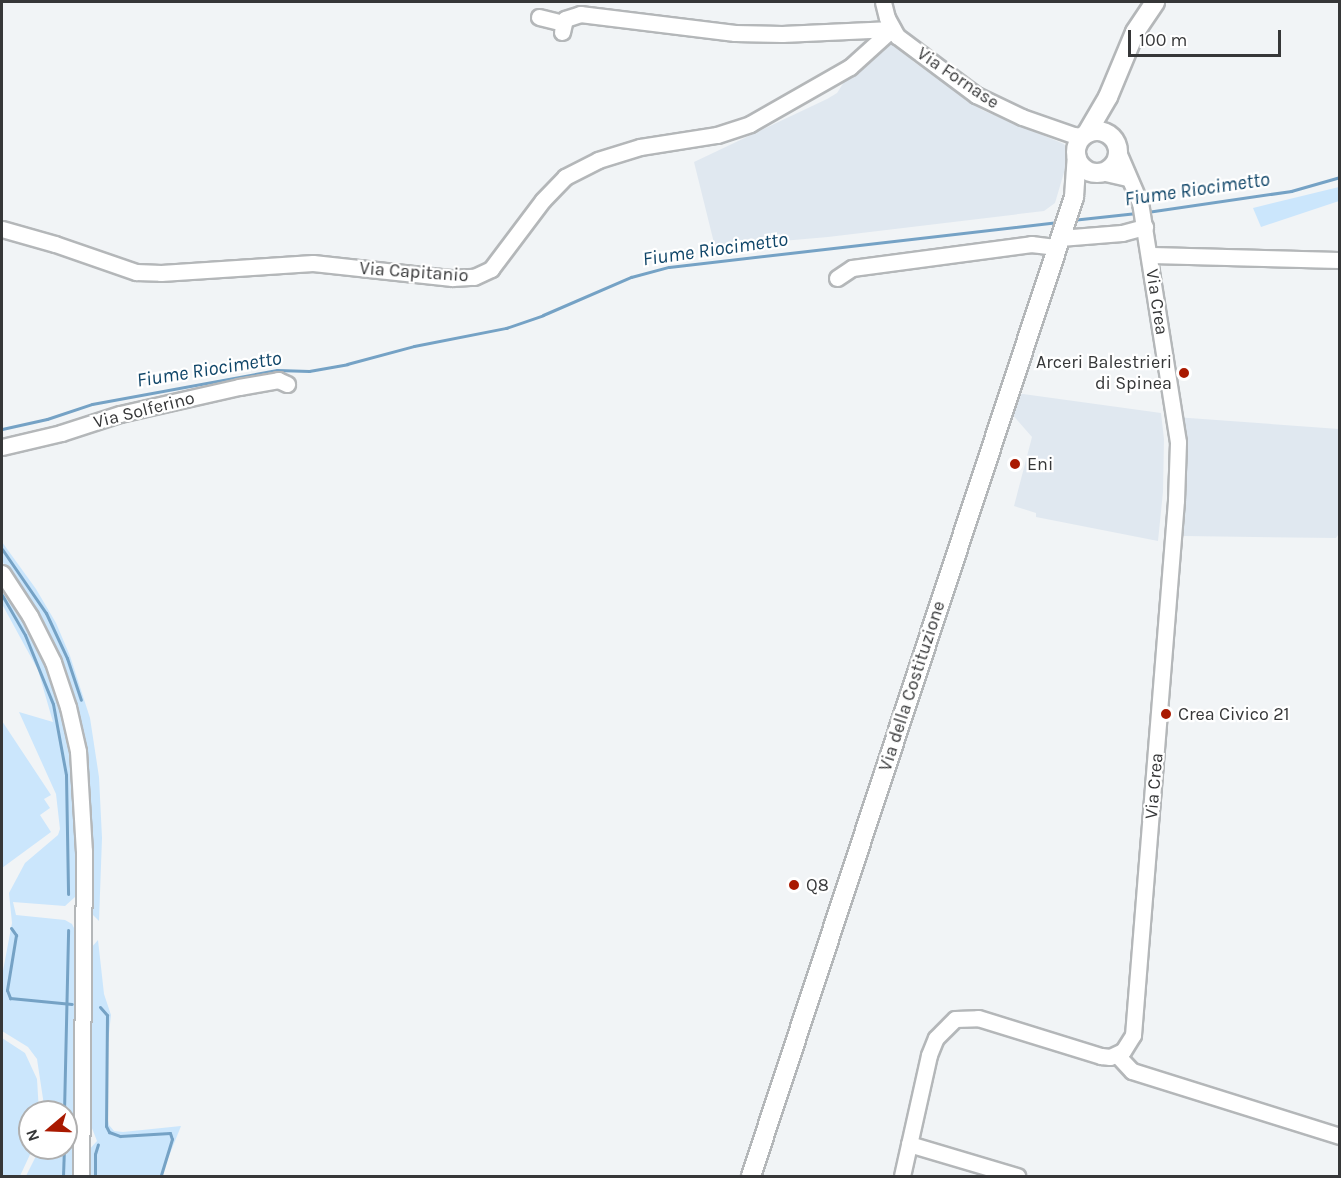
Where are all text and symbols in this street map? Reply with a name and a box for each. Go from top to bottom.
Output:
scale bar [1131,18,1284,56]
text: 100 m [1139,29,1187,51]
street label: Via Fornase [913,43,1003,113]
water label: Fiume Riocimetto [1123,167,1271,211]
water label: Fiume Riocimetto [641,227,789,271]
street label: Via Capitanio [359,257,469,287]
street label: Via Crea [1141,268,1173,336]
water label: Fiume Riocimetto [135,346,283,392]
place label: Arceri Balestrieri di Spinea [1036,352,1172,394]
marker: Arceri Balestrieri di Spinea [1177,366,1191,380]
street label: Via Solferino [91,387,197,433]
place label: Eni [1027,453,1053,475]
marker: Eni [1008,457,1022,471]
street label: Via della Costituzione [874,598,950,774]
place label: Crea Civico 21 [1178,703,1290,725]
marker: Crea Civico 21 [1159,707,1173,721]
street label: Via Crea [1140,752,1168,820]
place label: Q8 [806,874,829,896]
marker: Q8 [787,878,801,892]
north arrow [18,1100,78,1160]
text: N [22,1127,43,1144]

